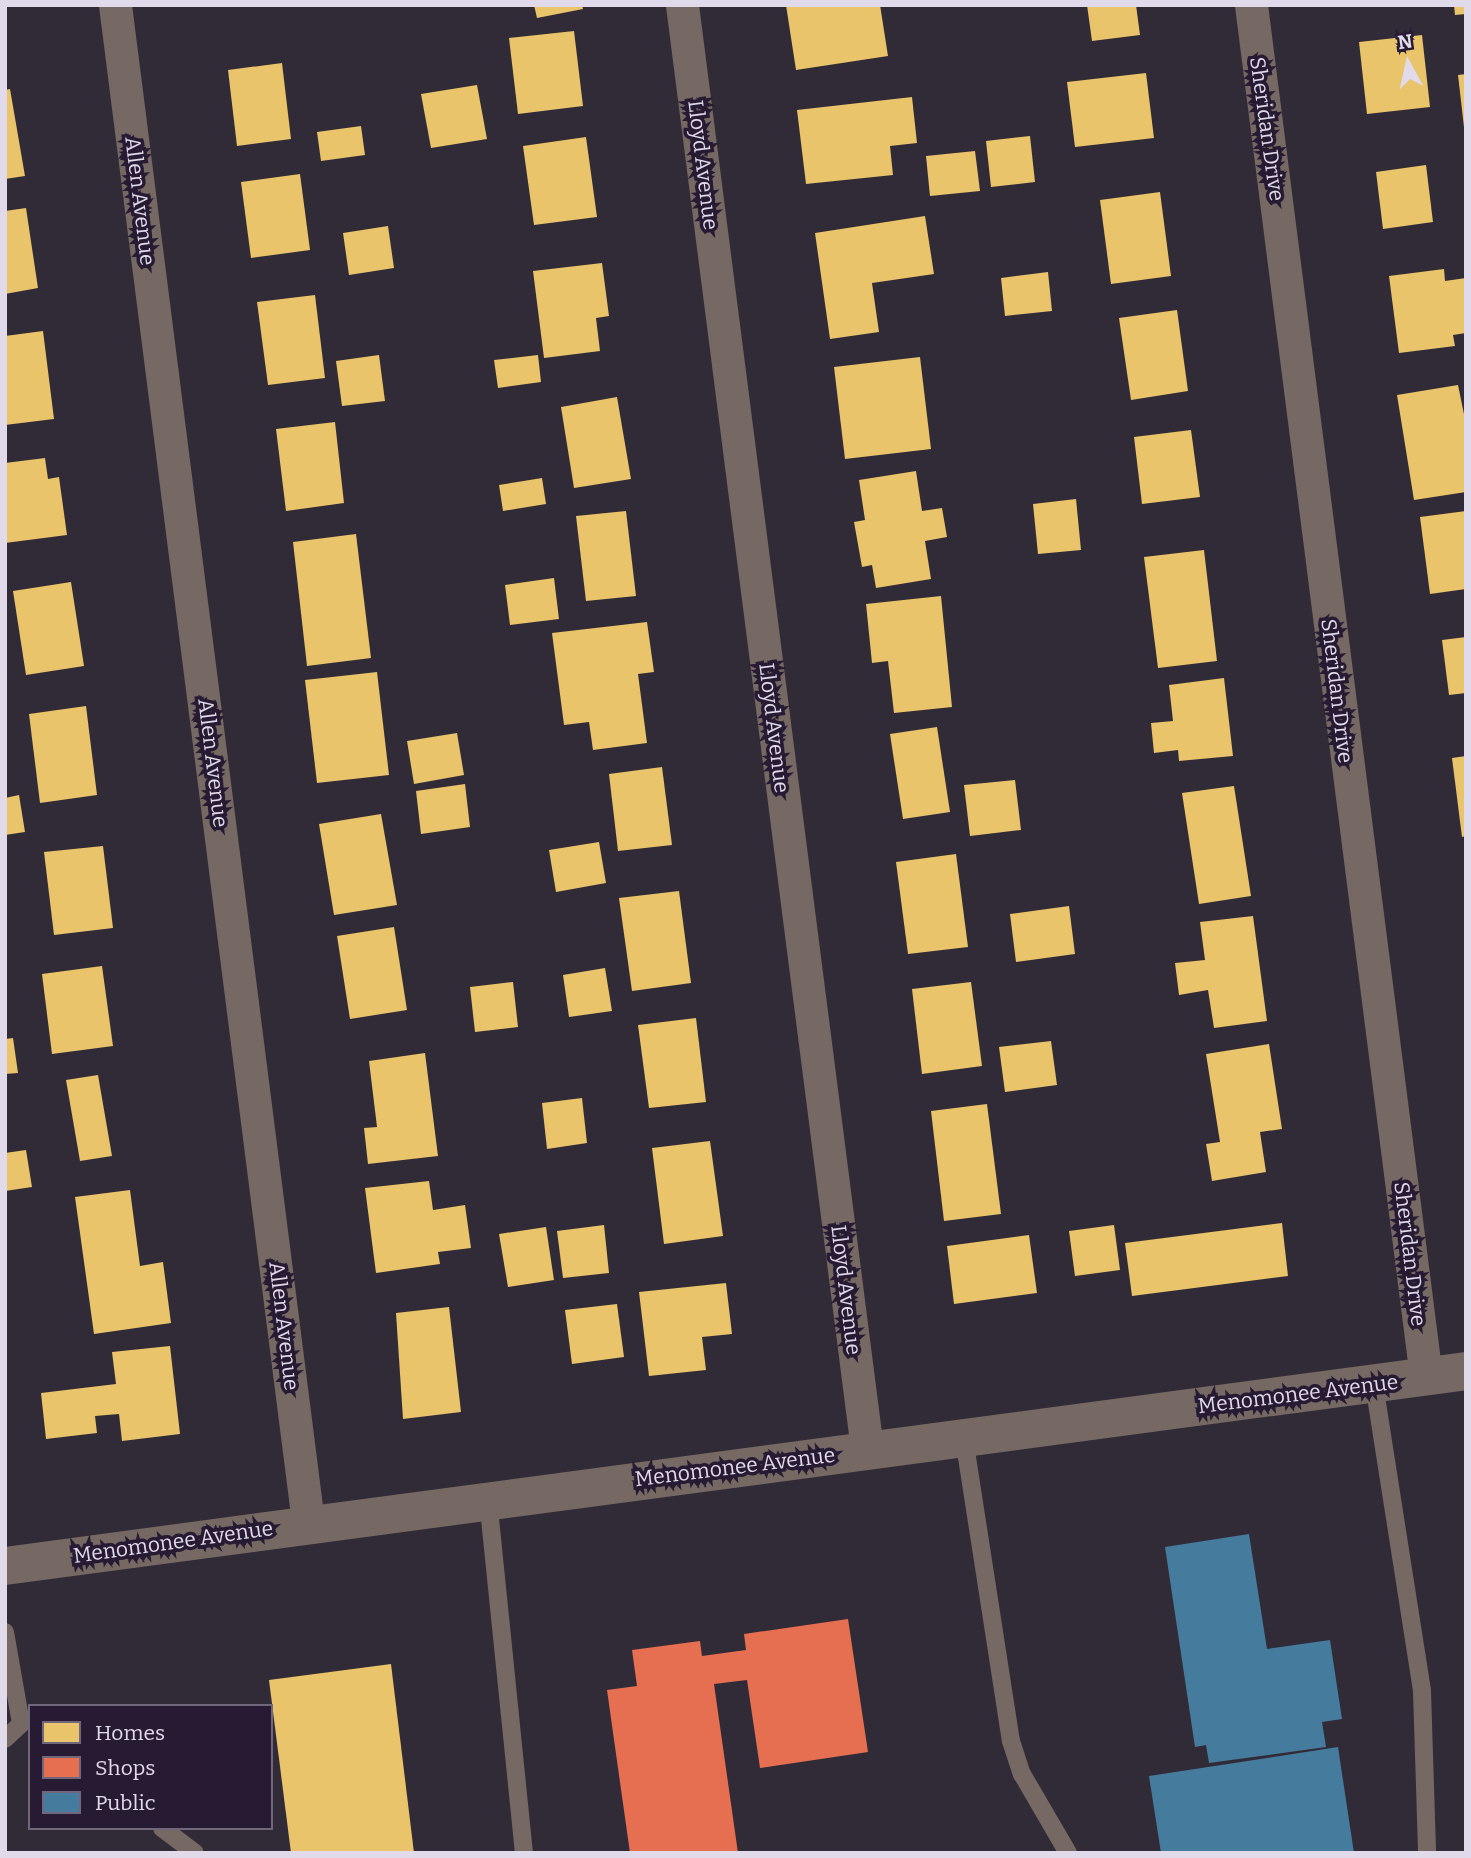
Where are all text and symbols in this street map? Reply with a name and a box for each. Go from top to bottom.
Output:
north arrow [1373,28,1443,98]
text: N [1396,29,1414,54]
street label: Sheridan Drive [1244,55,1290,203]
street label: Lloyd Avenue [683,99,723,231]
street label: Allen Avenue [120,135,160,267]
street label: Sheridan Drive [1316,617,1358,765]
street label: Lloyd Avenue [754,662,794,794]
street label: Allen Avenue [193,697,233,829]
street label: Sheridan Drive [1389,1180,1431,1328]
street label: Lloyd Avenue [826,1224,866,1356]
street label: Allen Avenue [264,1260,304,1392]
street label: Menomonee Avenue [1196,1369,1400,1419]
street label: Menomonee Avenue [633,1442,837,1492]
street label: Menomonee Avenue [71,1515,275,1569]
legend [28,1704,273,1830]
text: Homes [95,1720,165,1746]
text: Shops [95,1755,155,1781]
text: Public [95,1790,156,1816]

